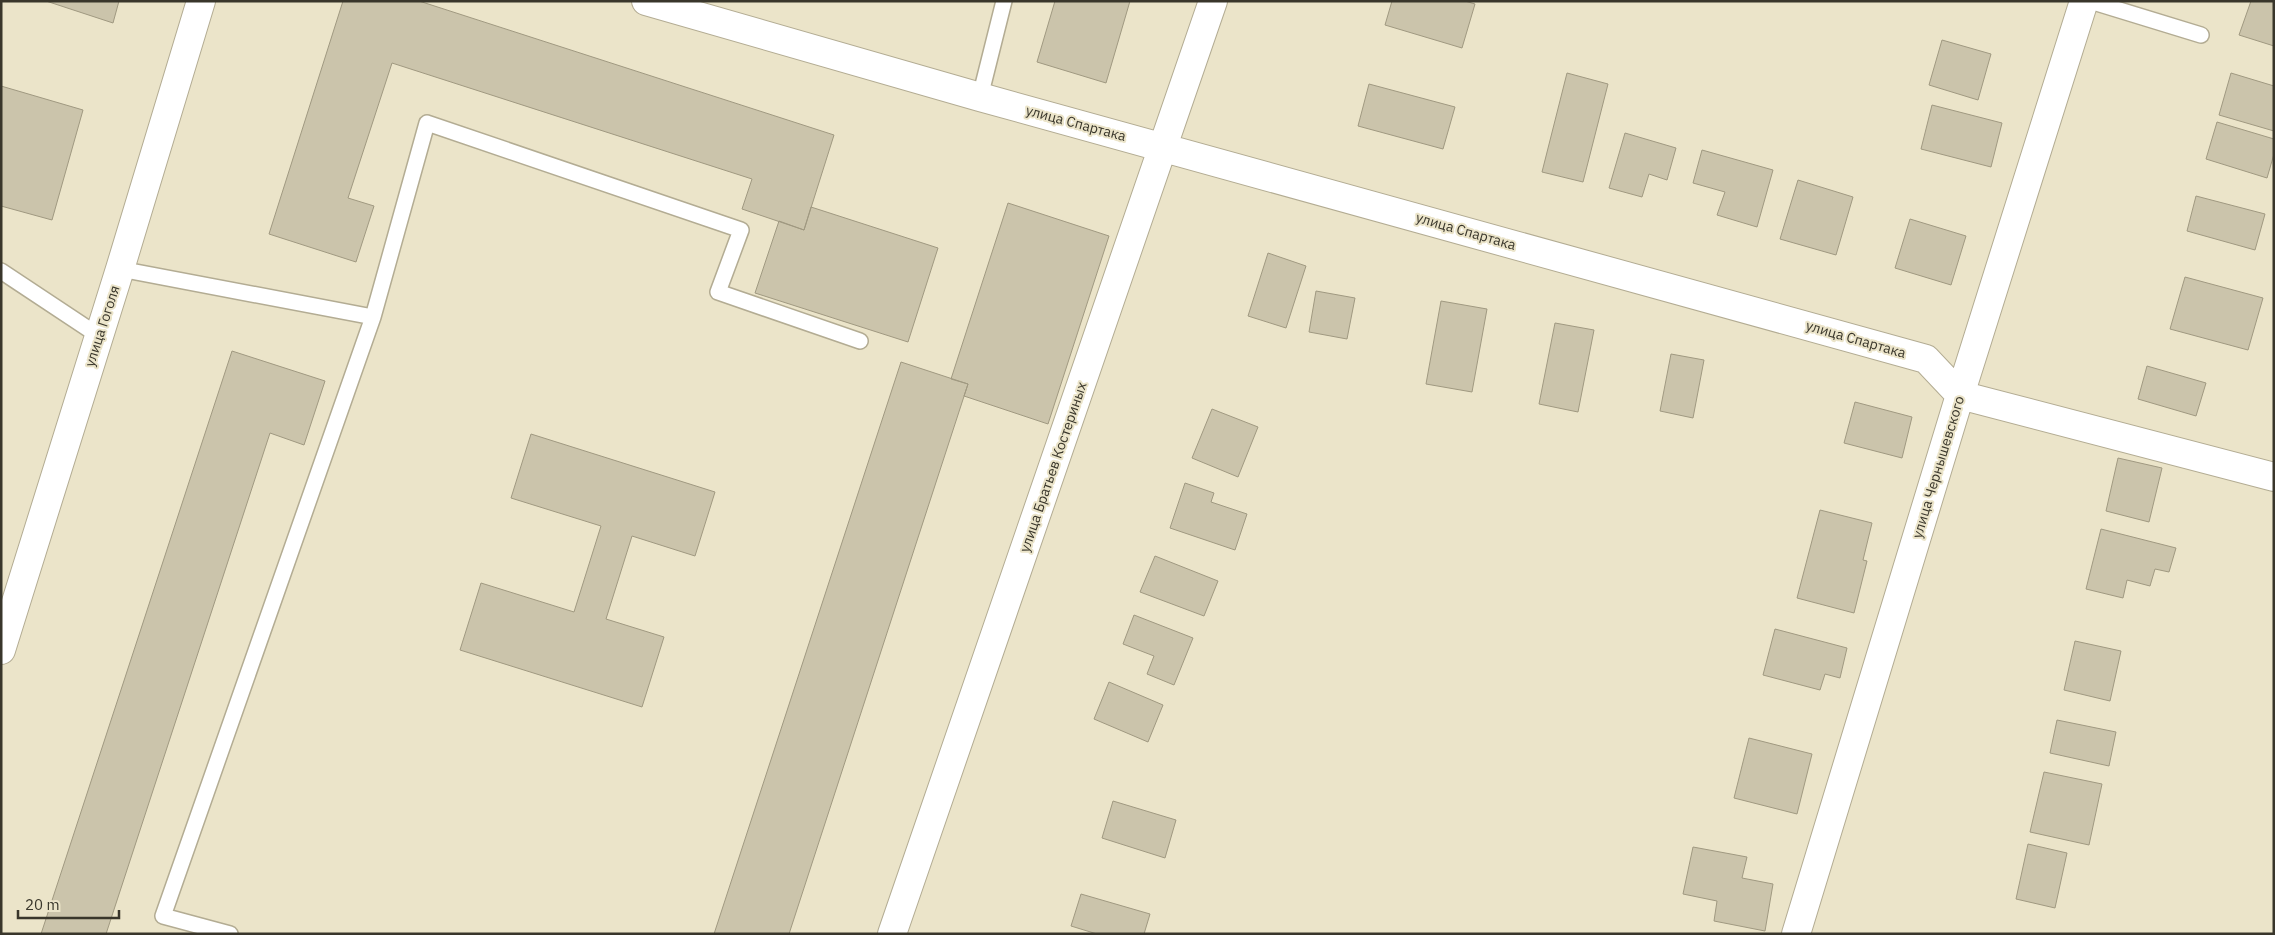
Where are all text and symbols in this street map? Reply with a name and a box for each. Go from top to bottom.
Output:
street label: улица Спартака [1024,101,1129,145]
street label: улица Спартака [1414,208,1519,254]
street label: улица Гоголя [80,283,124,369]
street label: улица Спартака [1804,316,1909,362]
street label: улица Братьев Костериных [1015,380,1091,554]
street label: улица Чернышевского [1908,393,1968,540]
scale bar [18,888,119,920]
text: 20 m [25,895,60,914]

